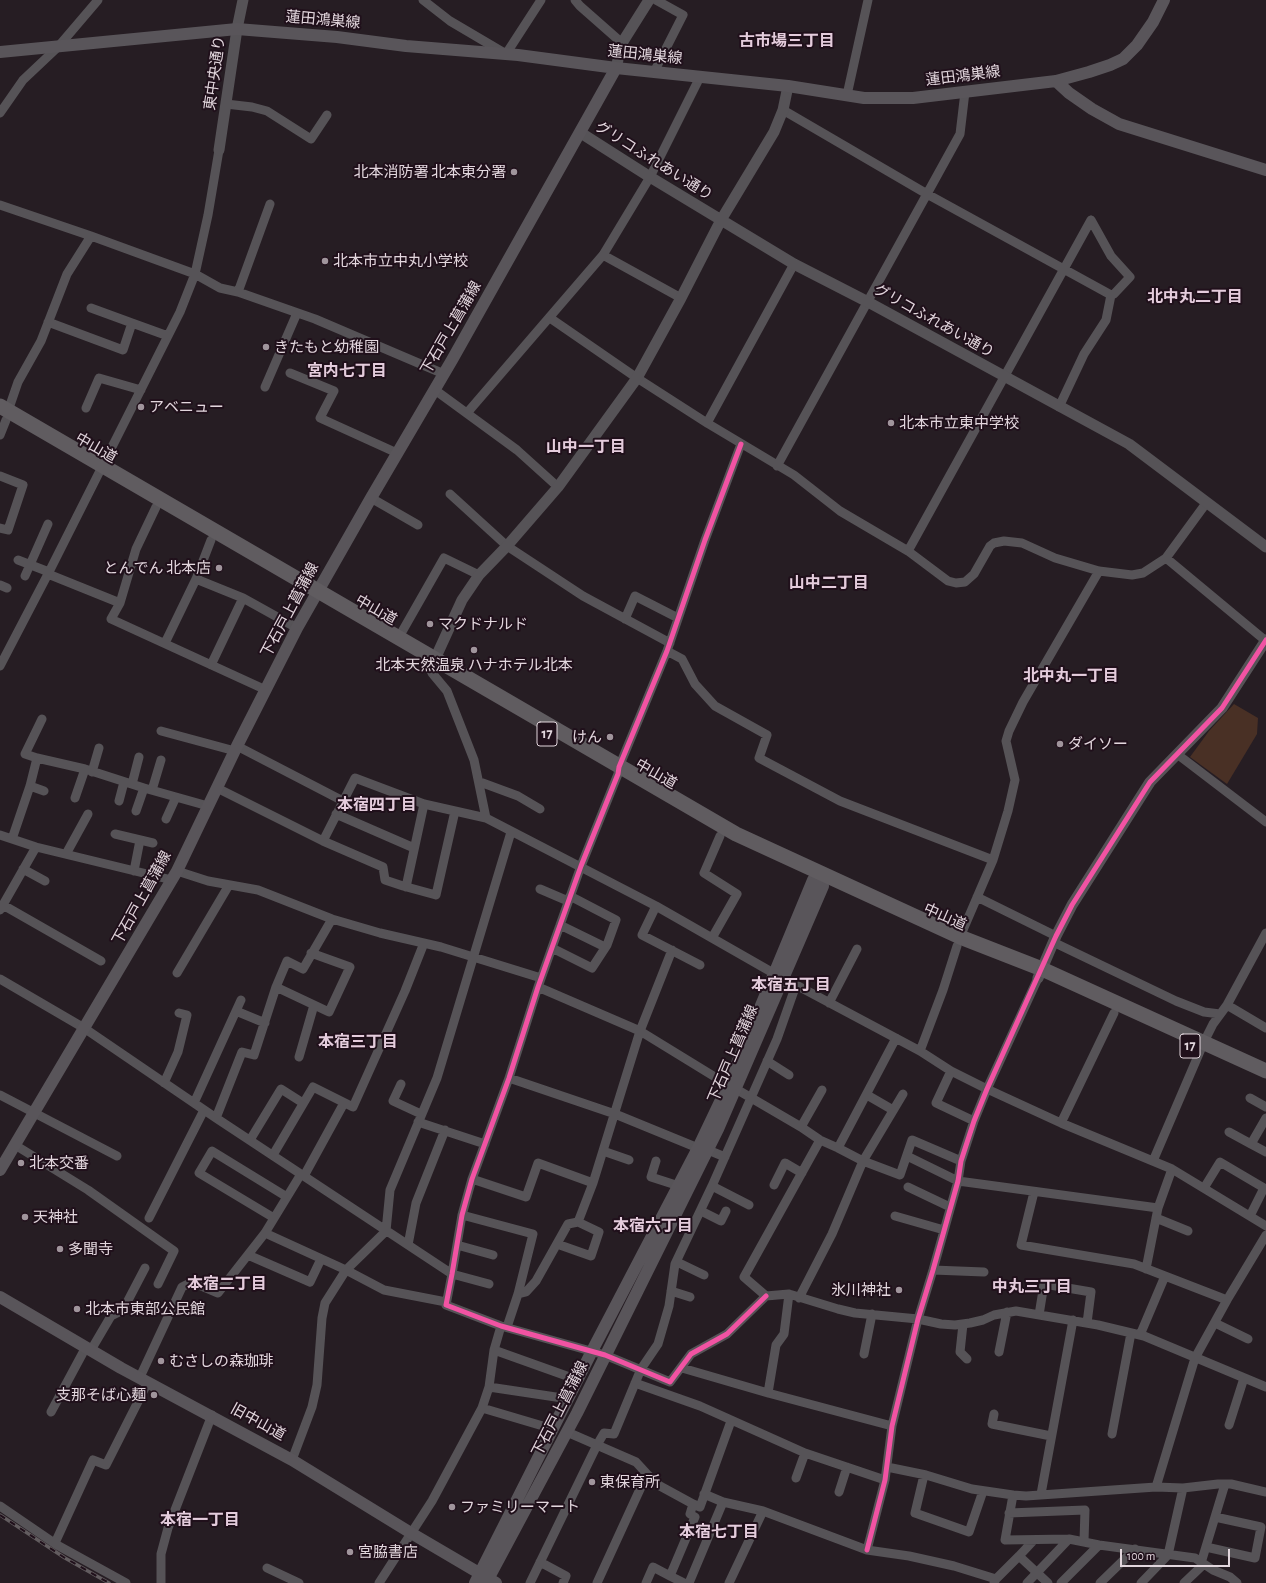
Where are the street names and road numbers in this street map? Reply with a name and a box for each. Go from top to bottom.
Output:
street label: 蓮田鴻巣線 [285,8,361,32]
street label: 東中央通り [201,35,229,111]
street label: 蓮田鴻巣線 [607,42,683,68]
street label: 蓮田鴻巣線 [925,62,1001,90]
street label: グリコふれあい通り [592,118,716,204]
street label: 下石戸上菖蒲線 [417,278,485,378]
street label: グリコふれあい通り [871,280,997,362]
street label: 中山道 [72,429,120,467]
street label: 下石戸上菖蒲線 [257,559,323,661]
street label: 中山道 [352,591,400,629]
road number: 17 [537,722,557,746]
street label: 中山道 [632,755,680,793]
street label: 下石戸上菖蒲線 [109,848,175,948]
street label: 中山道 [921,900,969,934]
street label: 下石戸上菖蒲線 [704,1002,762,1106]
road number: 17 [1180,1034,1200,1058]
street label: 下石戸上菖蒲線 [528,1358,592,1460]
street label: 旧中山道 [227,1400,289,1444]

